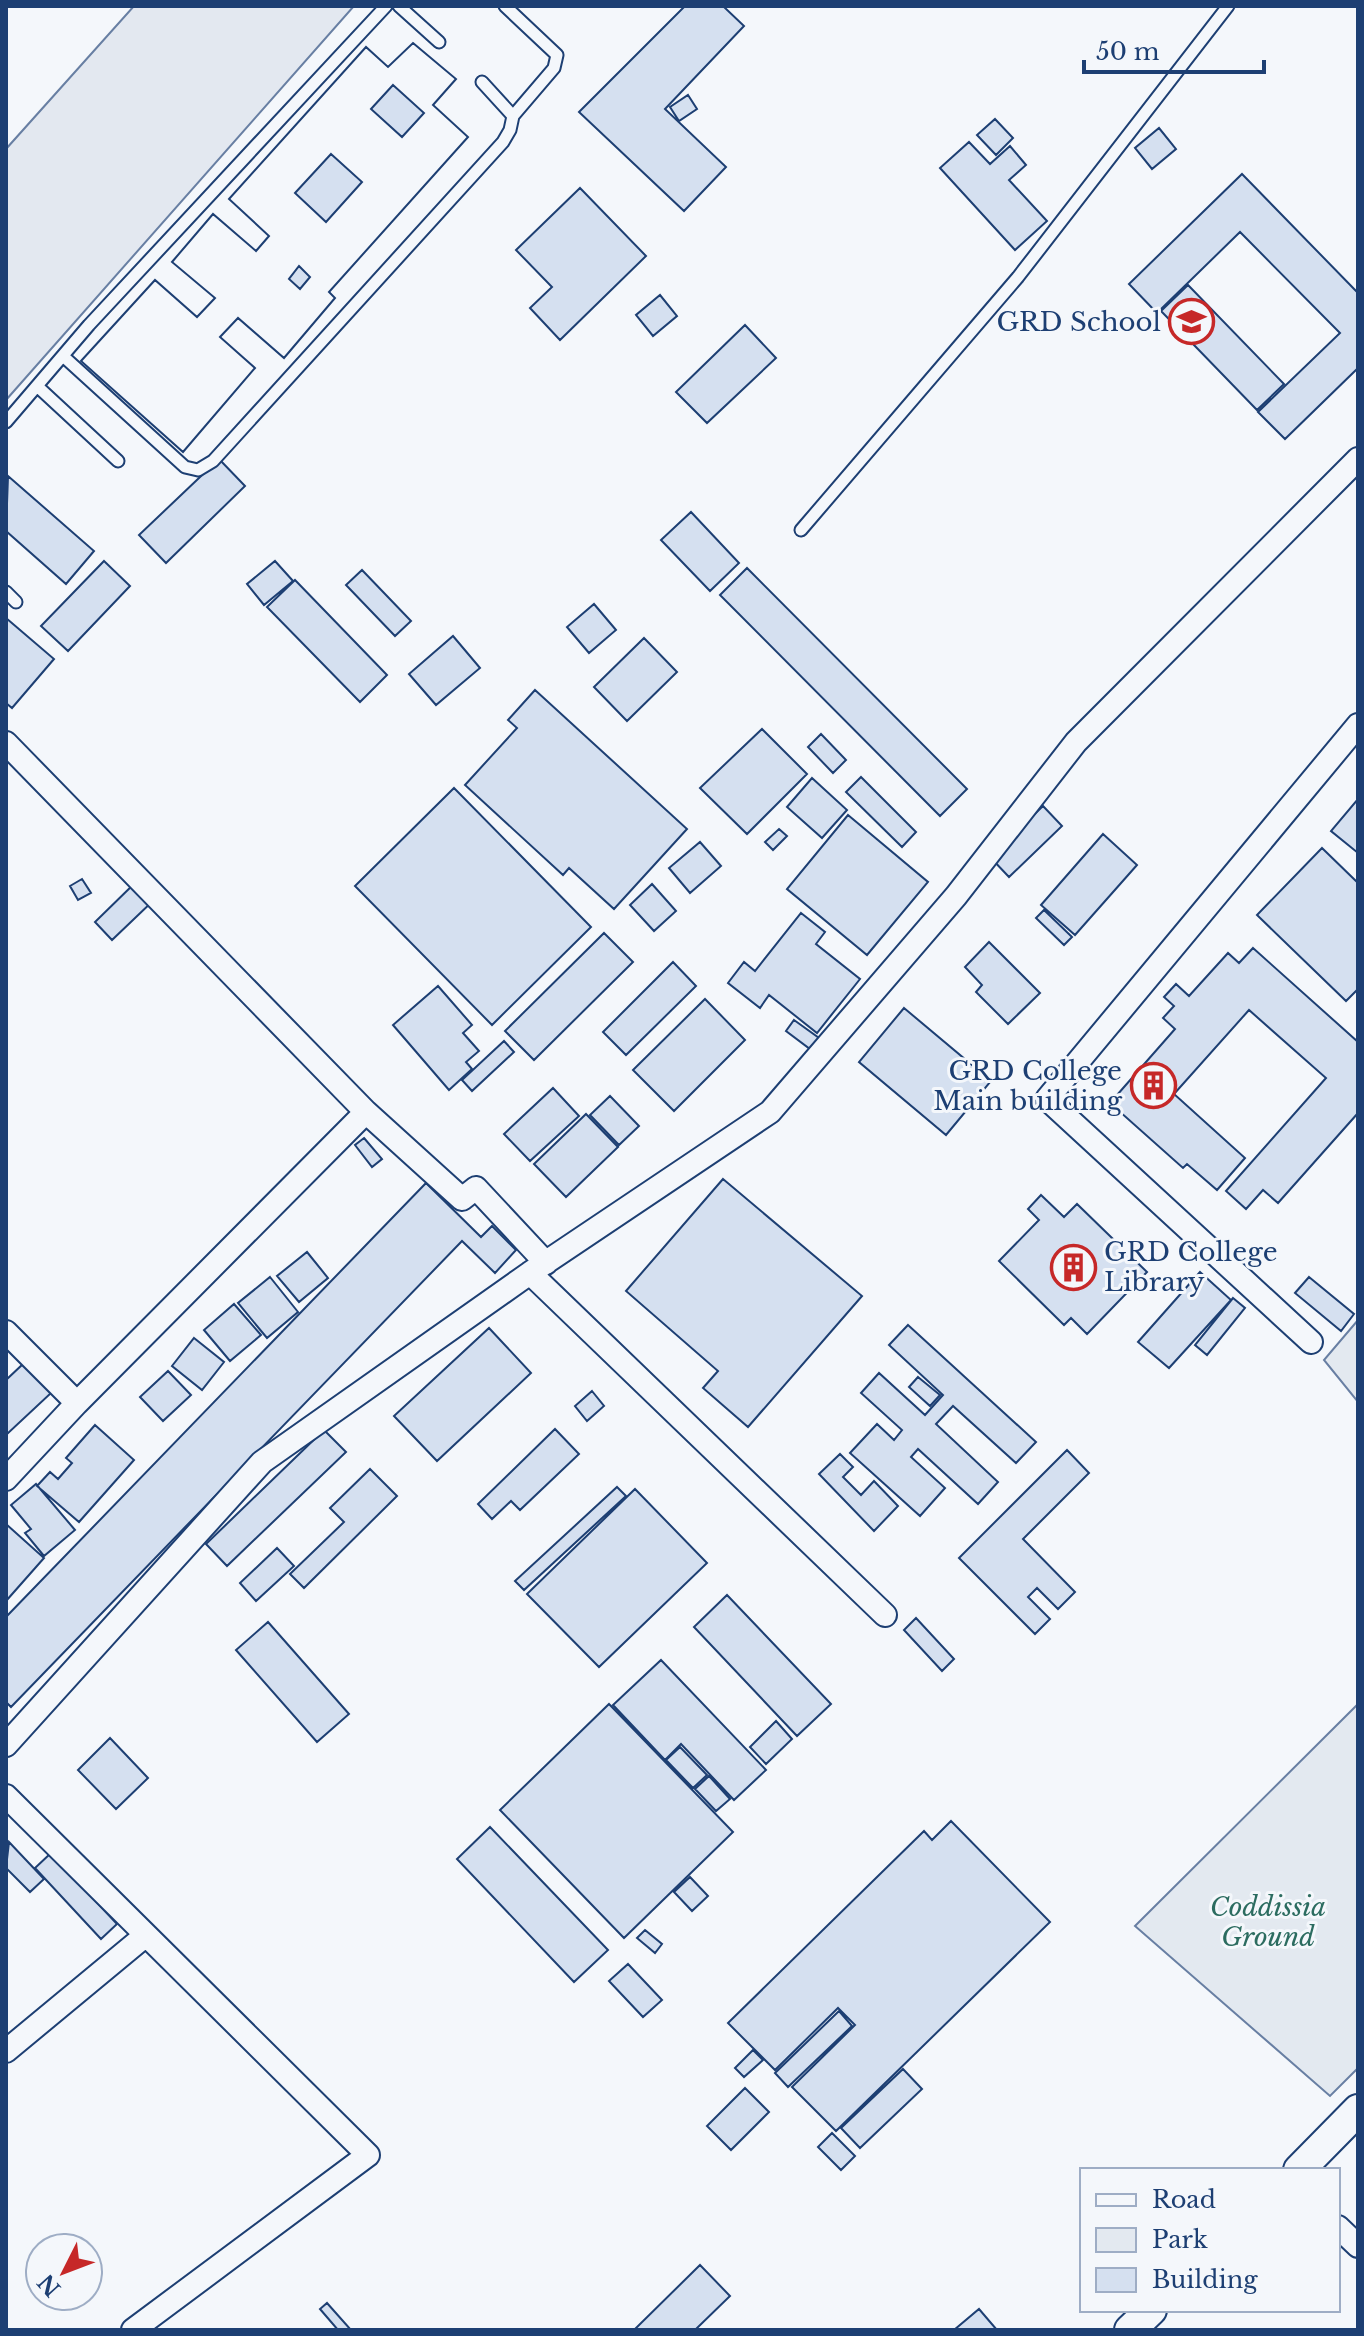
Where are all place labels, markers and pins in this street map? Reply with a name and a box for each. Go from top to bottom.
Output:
school or university icon: GRD School [1168,298,1216,346]
place label: GRD School [996,306,1161,338]
place label: GRD College Main building [933,1055,1122,1117]
building icon: GRD College Main building [1129,1062,1177,1110]
place label: GRD College Library [1104,1236,1278,1298]
building icon: GRD College Library [1049,1243,1097,1291]

